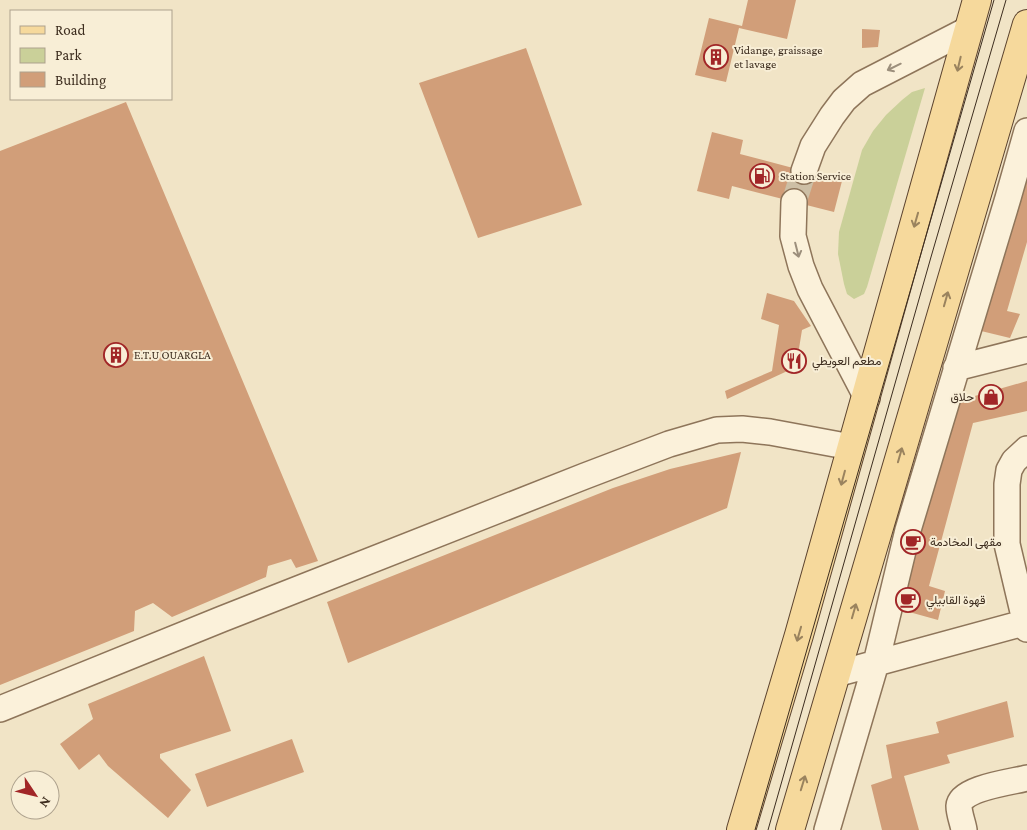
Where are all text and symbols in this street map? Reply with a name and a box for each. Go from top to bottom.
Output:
legend [10,10,172,100]
text: Road [55,22,86,38]
place label: Vidange, graissage et lavage [734,43,823,71]
building icon: Vidange, graissage et lavage [703,44,729,70]
text: Park [55,47,82,63]
one-way arrow [954,55,963,71]
one-way arrow [887,63,902,72]
text: Building [55,72,106,89]
fuel station icon: Station Service [749,163,775,189]
place label: Station Service [780,169,851,183]
one-way arrow [911,212,920,228]
one-way arrow [793,242,802,258]
one-way arrow [942,291,952,307]
building icon: E.T.U OUARGLA [103,342,129,368]
place label: E.T.U OUARGLA [134,348,211,362]
restaurant icon: مطعم العويطي [781,348,807,374]
place label: مطعم العويطي [812,354,881,371]
shop icon: حلاق [978,384,1004,410]
place label: حلاق [950,390,974,404]
one-way arrow [896,447,906,463]
one-way arrow [837,469,847,485]
cafe icon: مقهى المخادمة [900,529,926,555]
place label: مقهى المخادمة [930,535,1002,550]
cafe icon: قهوة القابيلي [895,587,921,613]
place label: قهوة القابيلي [926,593,985,610]
one-way arrow [850,603,860,619]
one-way arrow [794,626,804,642]
north arrow [10,770,60,820]
one-way arrow [799,776,809,792]
text: N [36,794,55,811]

